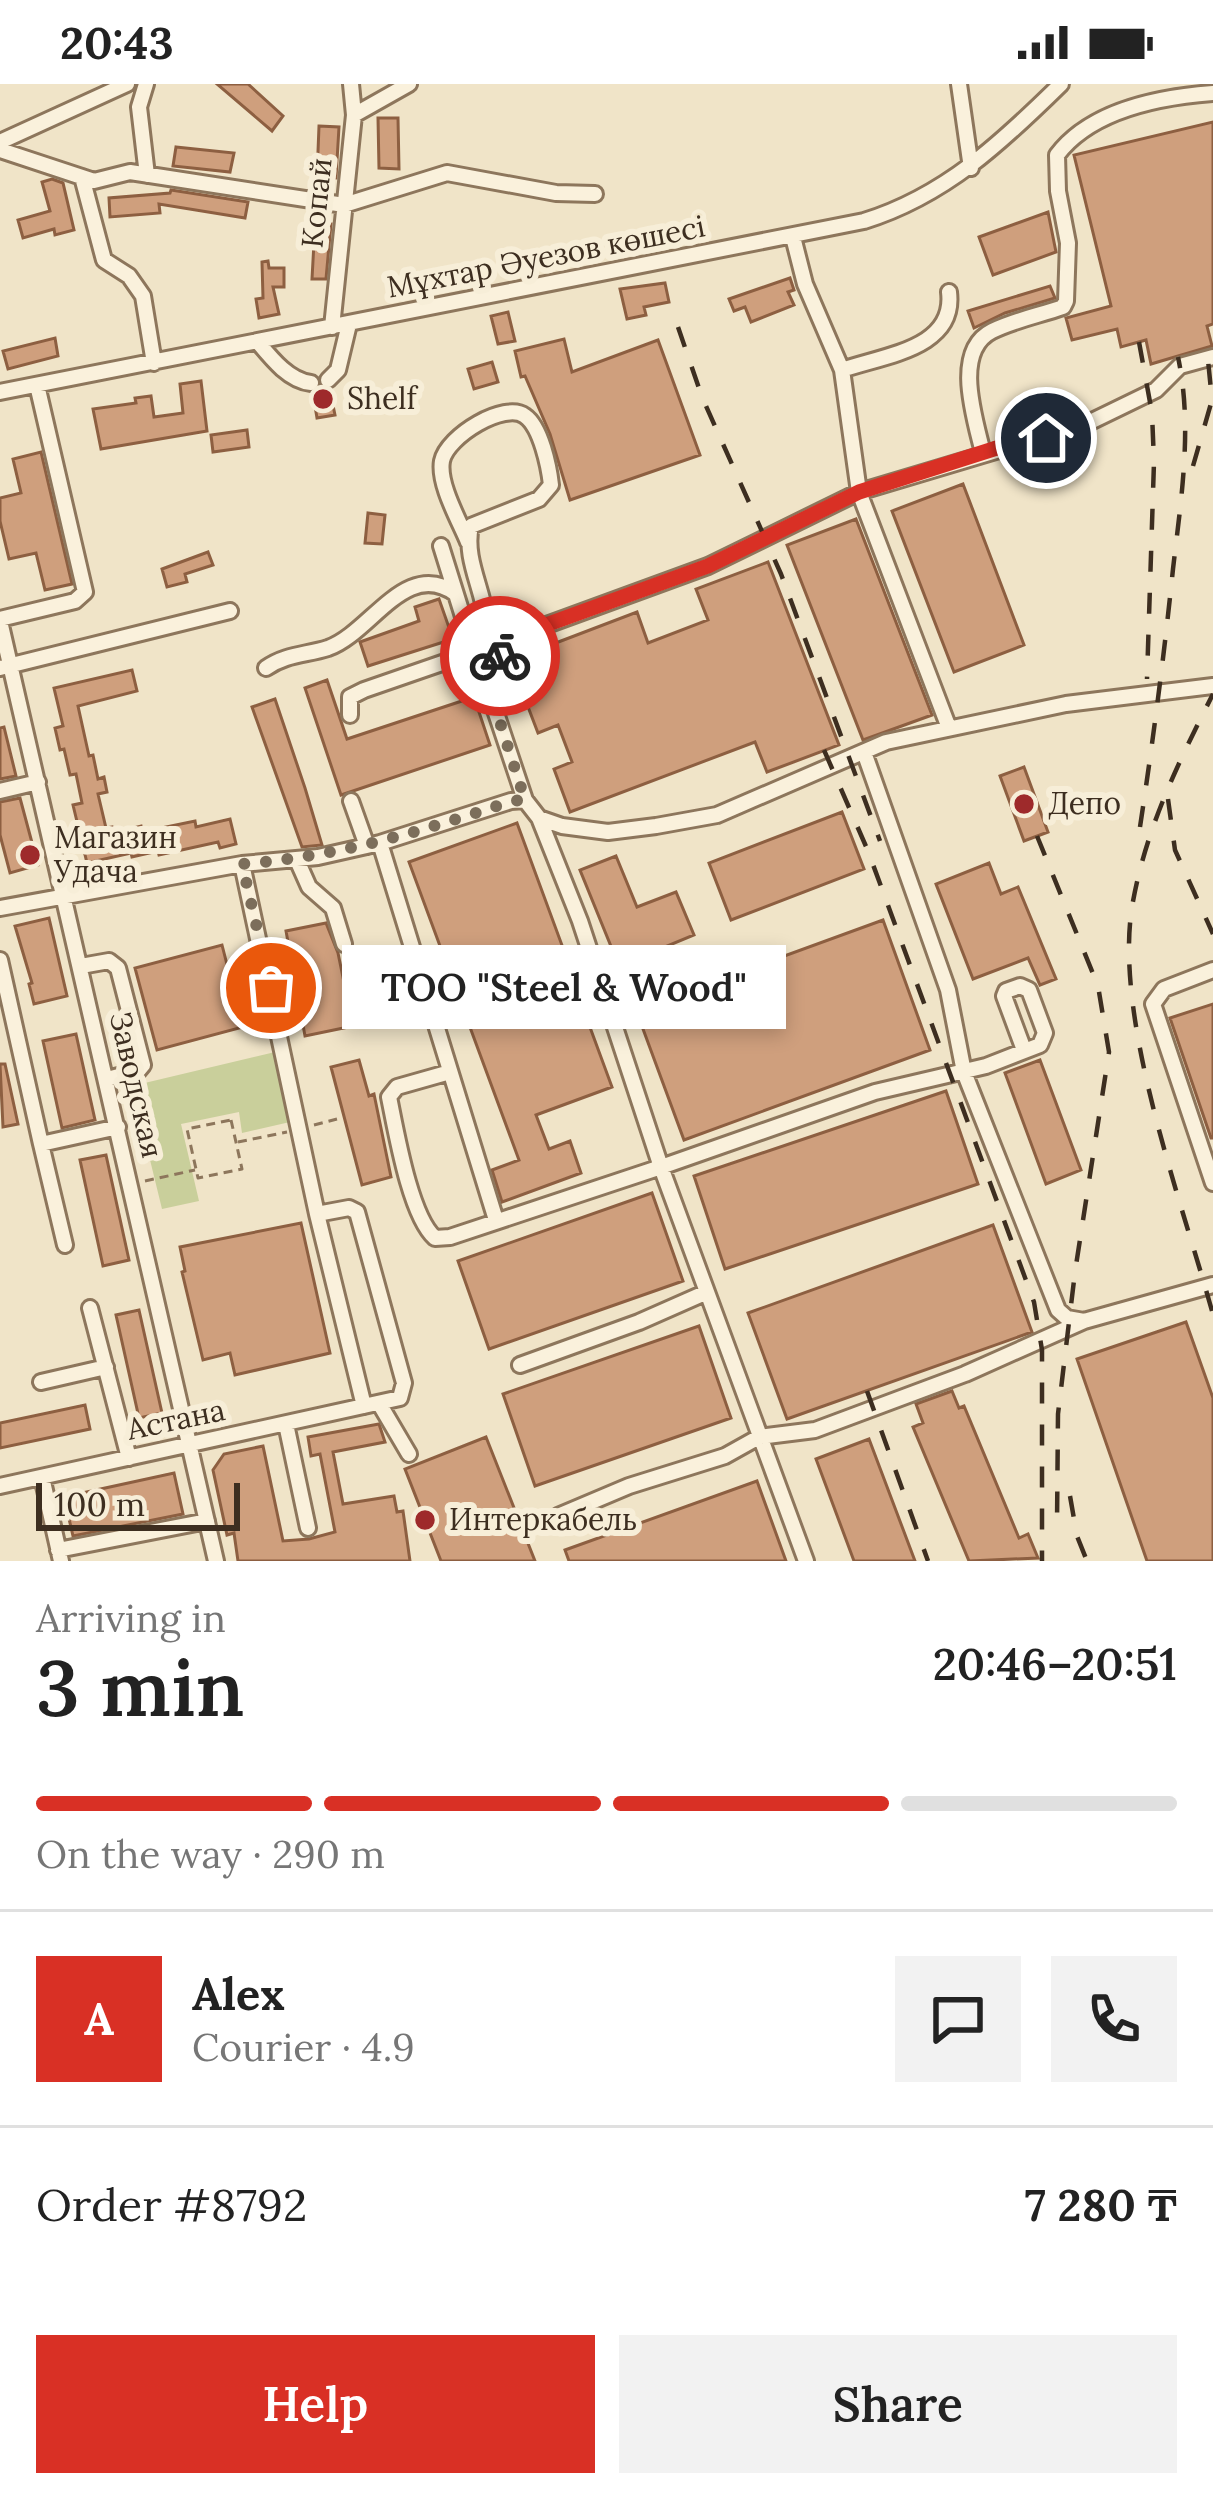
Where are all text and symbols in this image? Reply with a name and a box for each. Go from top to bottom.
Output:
text: 20:43 [60,14,174,71]
street label: Копай [292,156,340,250]
street label: Мұхтар Әуезов көшесі [383,207,708,306]
place label: Shelf [347,379,418,417]
marker: Shelf [310,386,336,412]
pin [995,387,1097,489]
icon: home [1013,405,1079,471]
courier [440,596,560,716]
icon: bike [467,623,533,689]
place label: Депо [1048,784,1121,822]
marker: Депо [1011,791,1037,817]
place label: Магазин Удача [53,818,177,890]
marker: Магазин Удача [17,842,43,868]
pin [220,937,322,1039]
callout: TOO "Steel & Wood" [343,946,787,1030]
icon: bag [238,955,304,1021]
text: TOO "Steel & Wood" [381,962,747,1012]
street label: Заводская [102,1008,172,1161]
street label: Астана [122,1390,228,1448]
scale bar [36,1477,240,1530]
text: 100 m [54,1483,145,1525]
place label: Интеркабель [449,1500,637,1538]
marker: Интеркабель [412,1507,438,1533]
text: Arriving in [36,1593,226,1643]
text: 20:46–20:51 [933,1635,1177,1692]
text: 3 min [36,1638,245,1737]
text: On the way · 290 m [36,1829,385,1879]
button: chat [895,1956,1021,2082]
button: phone [1051,1956,1177,2082]
text: Alex [192,1965,285,2022]
text: A [84,1990,114,2047]
text: Courier · 4.9 [192,2022,415,2072]
text: Order #8792 [36,2176,307,2233]
text: 7 280 ₸ [1025,2176,1177,2233]
button: Help [36,2335,595,2473]
button: Share [619,2335,1177,2473]

